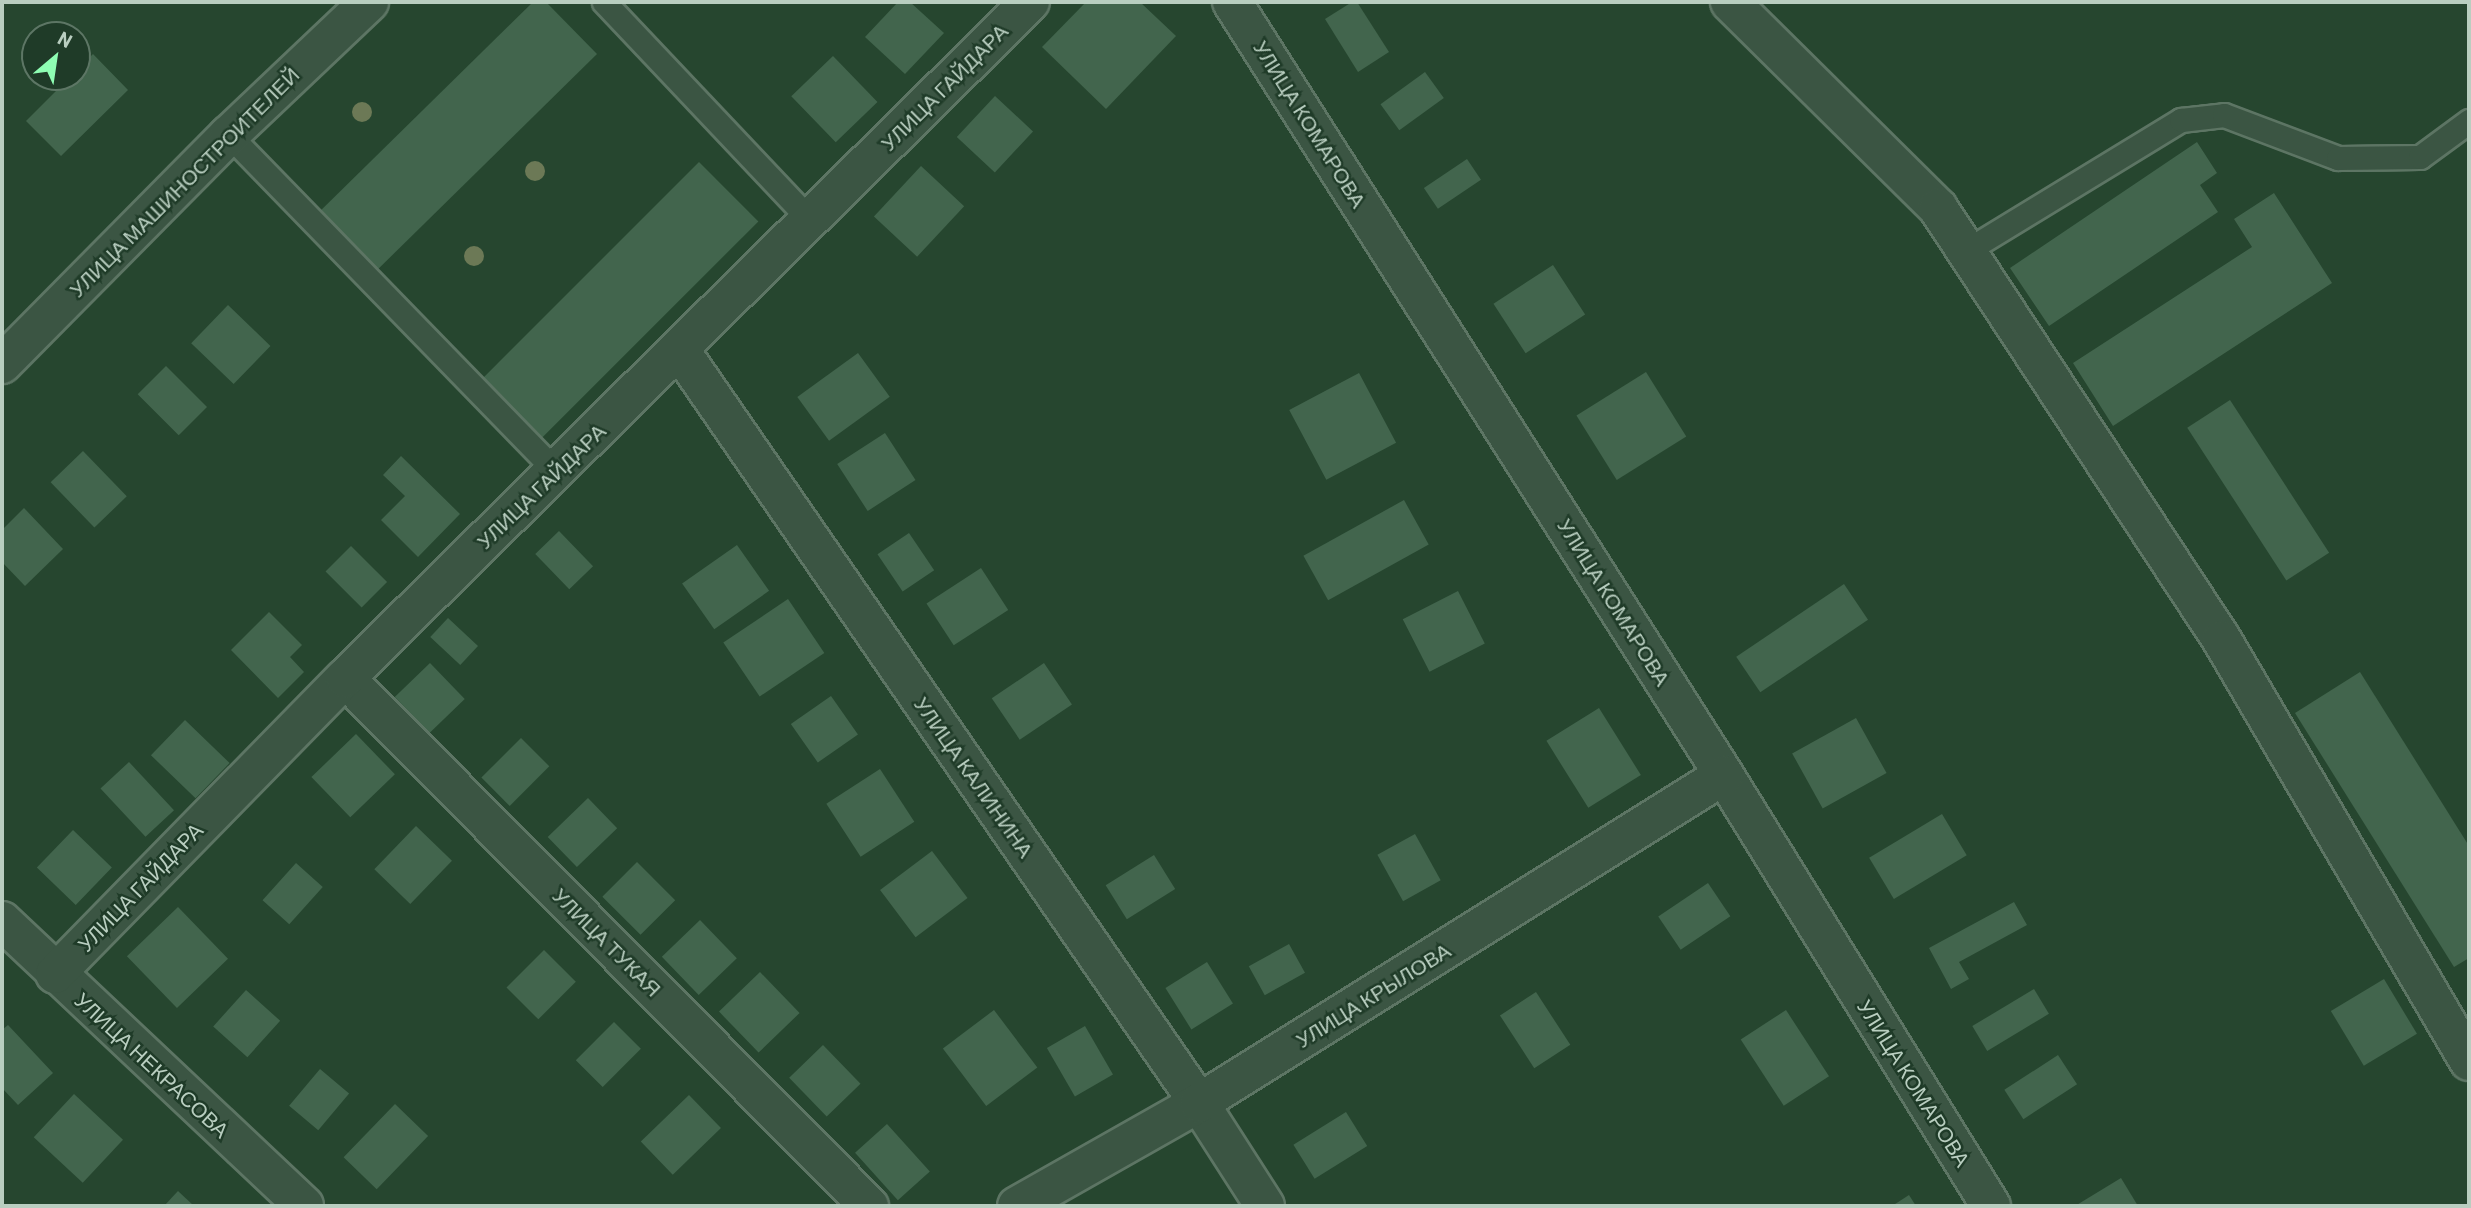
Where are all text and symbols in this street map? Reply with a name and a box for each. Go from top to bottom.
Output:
street label: УЛИЦА ГАЙДАРА [875,18,1013,156]
north arrow [21,21,91,91]
text: N [54,26,77,52]
street label: УЛИЦА КОМАРОВА [1248,36,1372,212]
street label: УЛИЦА МАШИНОСТРОИТЕЛЕЙ [64,62,304,302]
street label: УЛИЦА ГАЙДАРА [471,418,611,554]
street label: УЛИЦА КОМАРОВА [1552,514,1676,690]
street label: УЛИЦА КАЛИНИНА [909,692,1039,862]
street label: УЛИЦА ГАЙДАРА [72,817,208,957]
street label: УЛИЦА ТУКАЯ [548,883,666,1001]
street label: УЛИЦА КРЫЛОВА [1291,937,1455,1053]
street label: УЛИЦА НЕКРАСОВА [70,987,234,1143]
street label: УЛИЦА КОМАРОВА [1852,995,1976,1171]

